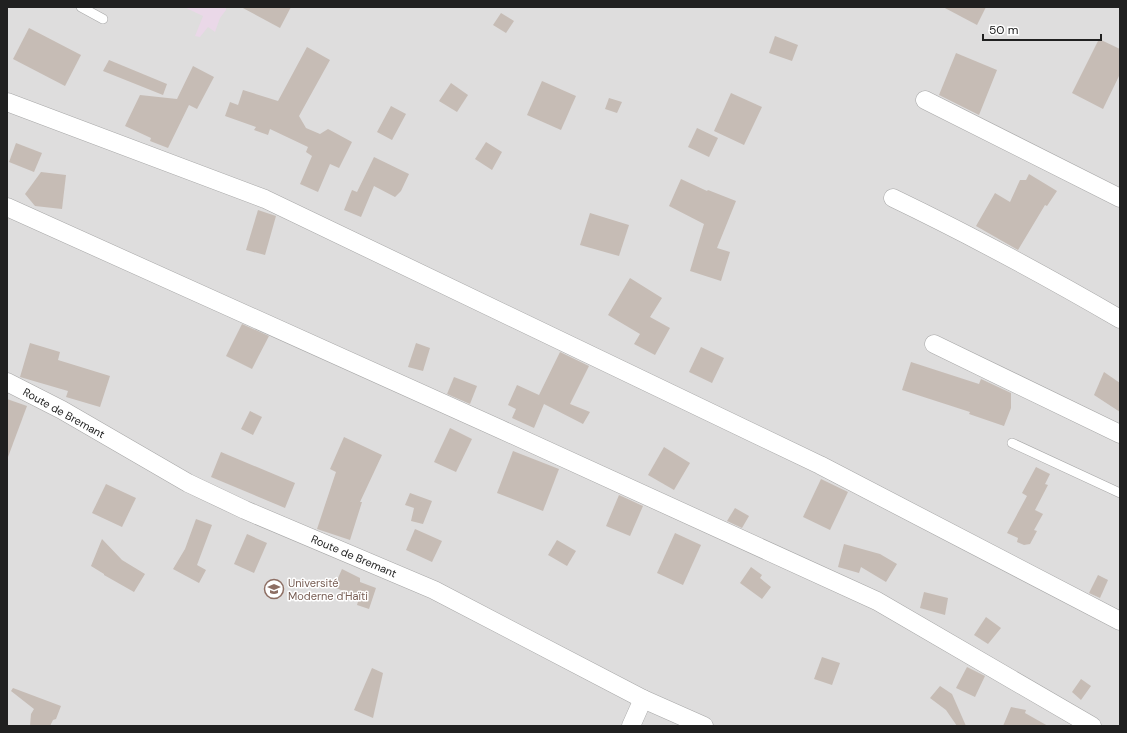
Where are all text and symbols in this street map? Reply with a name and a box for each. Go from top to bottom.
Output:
scale bar [983,16,1101,42]
text: 50 m [989,22,1018,38]
street label: Route de Bremant [21,385,107,441]
street label: Route de Bremant [309,532,399,580]
place label: Université Moderne d'Haïti [288,576,368,603]
school or university icon: Université Moderne d'Haïti [263,578,285,600]

